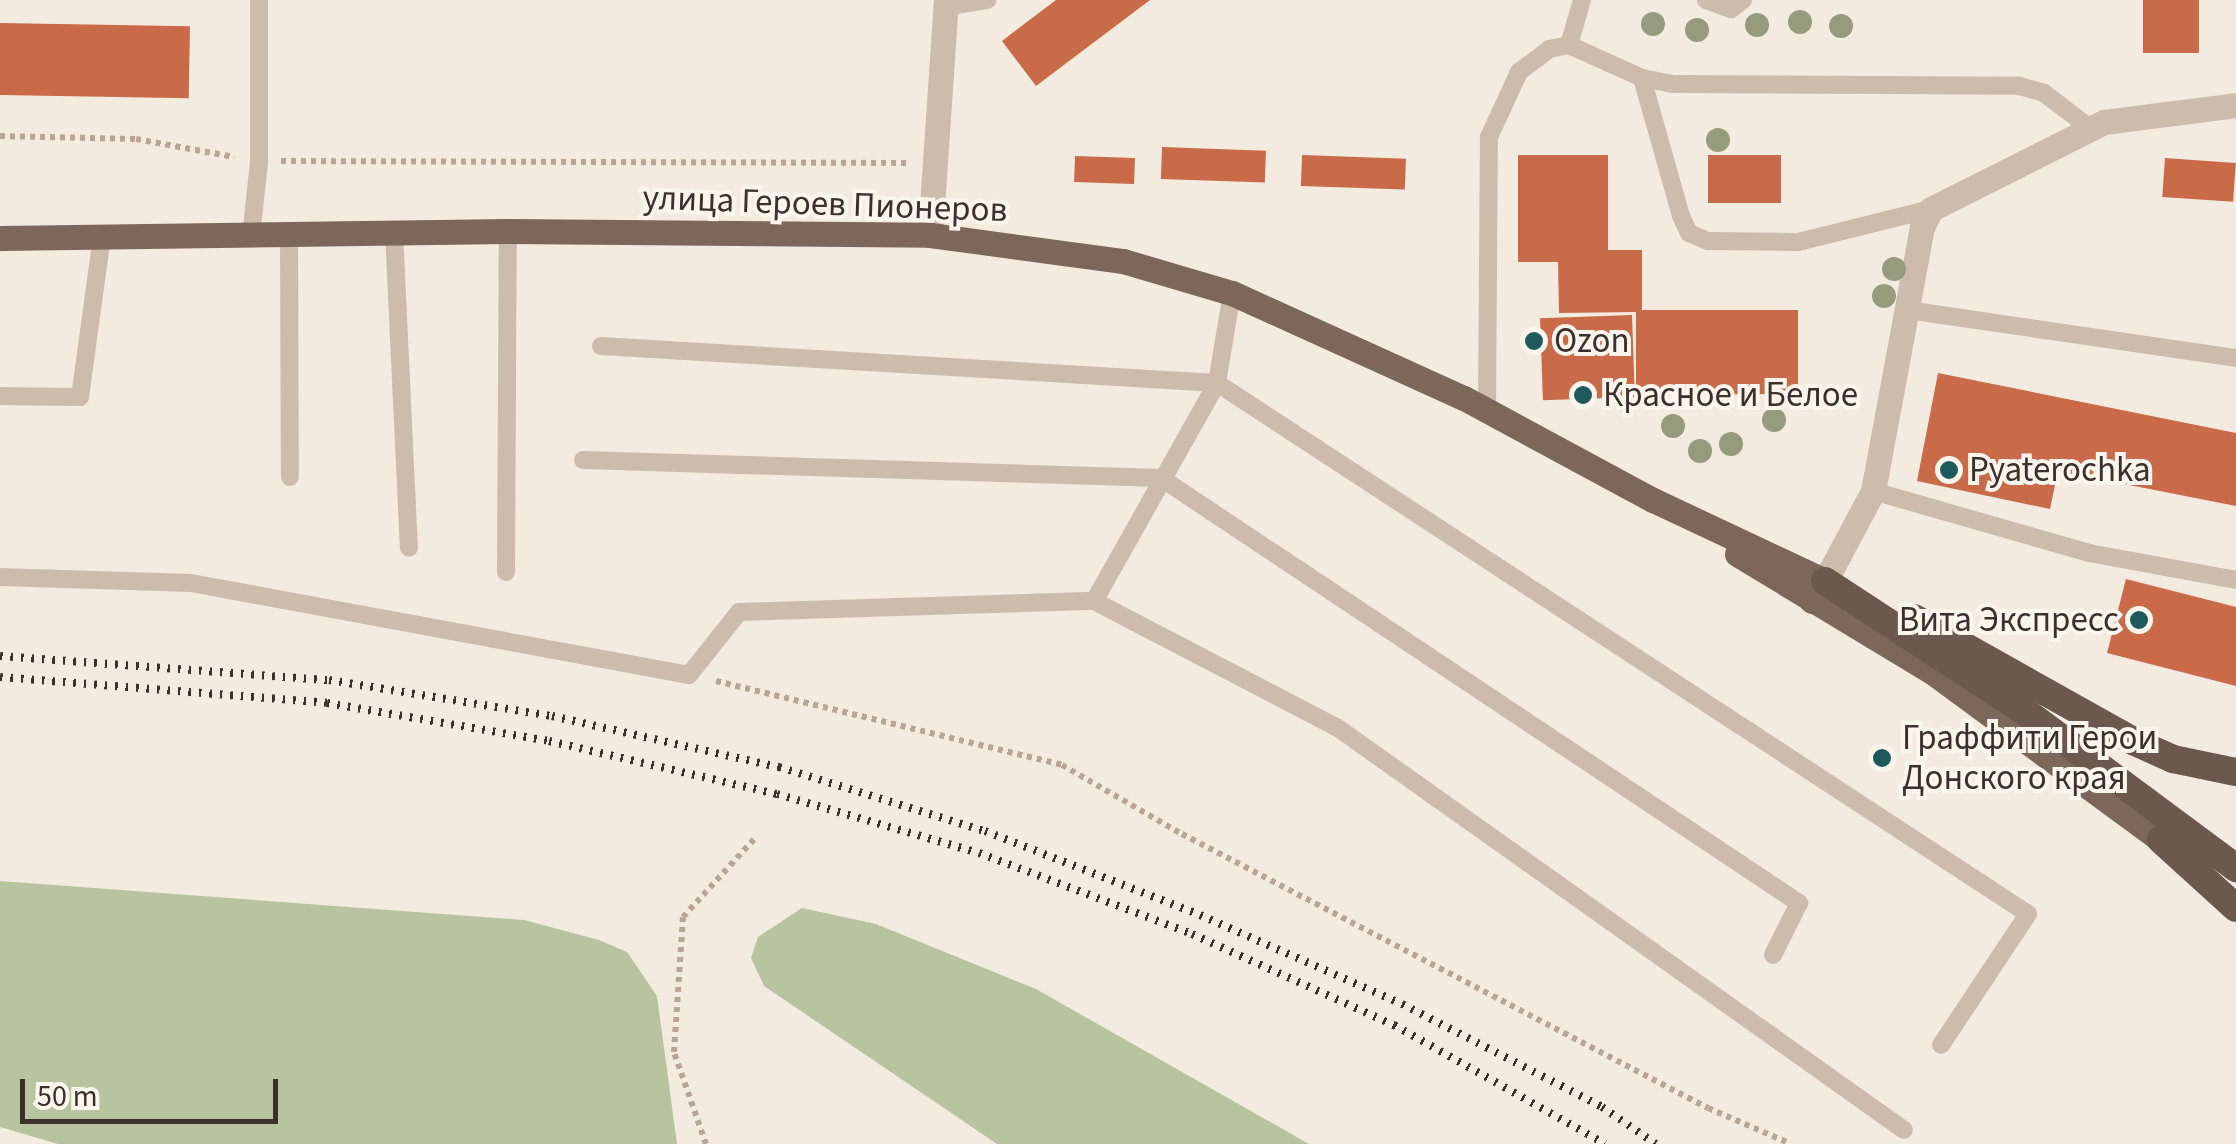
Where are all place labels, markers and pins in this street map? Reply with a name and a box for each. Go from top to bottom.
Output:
place label: Ozon [1554,320,1630,362]
marker: Ozon [1523,330,1545,352]
place label: Красное и Белое [1603,374,1858,416]
marker: Красное и Белое [1572,384,1594,406]
place label: Pyaterochka [1969,449,2151,491]
marker: Pyaterochka [1938,459,1960,481]
place label: Вита Экспресс [1899,599,2119,641]
marker: Вита Экспресс [2128,609,2150,631]
place label: Граффити Герои Донского края [1902,717,2157,799]
marker: Граффити Герои Донского края [1871,747,1893,769]

